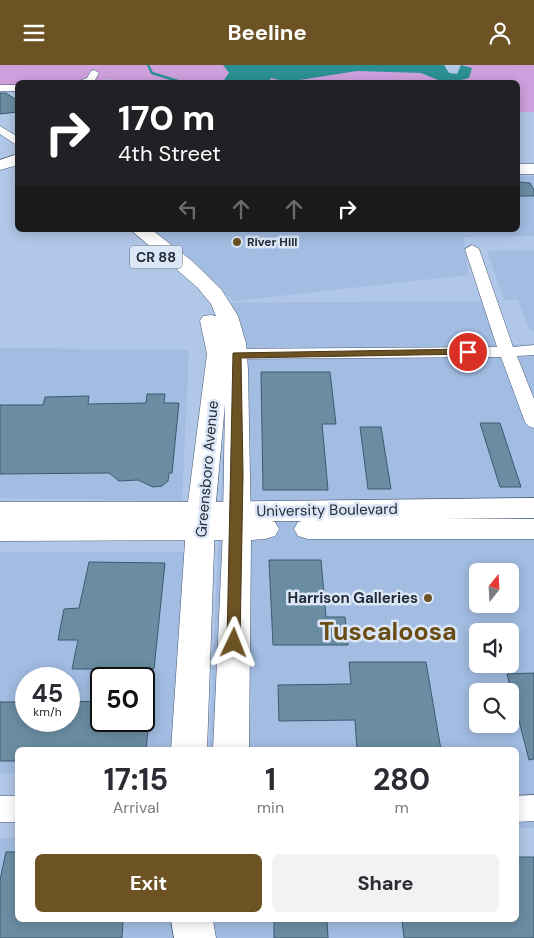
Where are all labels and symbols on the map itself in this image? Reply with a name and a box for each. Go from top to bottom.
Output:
place label: River Hill [247,234,298,250]
marker: River Hill [231,236,243,248]
road number: CR 88 [130,245,182,268]
pin [447,331,489,373]
street label: Greensboro Avenue [191,400,223,538]
street label: University Boulevard [256,499,398,521]
north arrow [469,563,519,613]
place label: Harrison Galleries [287,588,418,608]
marker: Harrison Galleries [422,592,434,604]
district label: Tuscaloosa [319,615,457,648]
position arrow [207,616,259,668]
speed limit sign: 50 [90,667,155,732]

